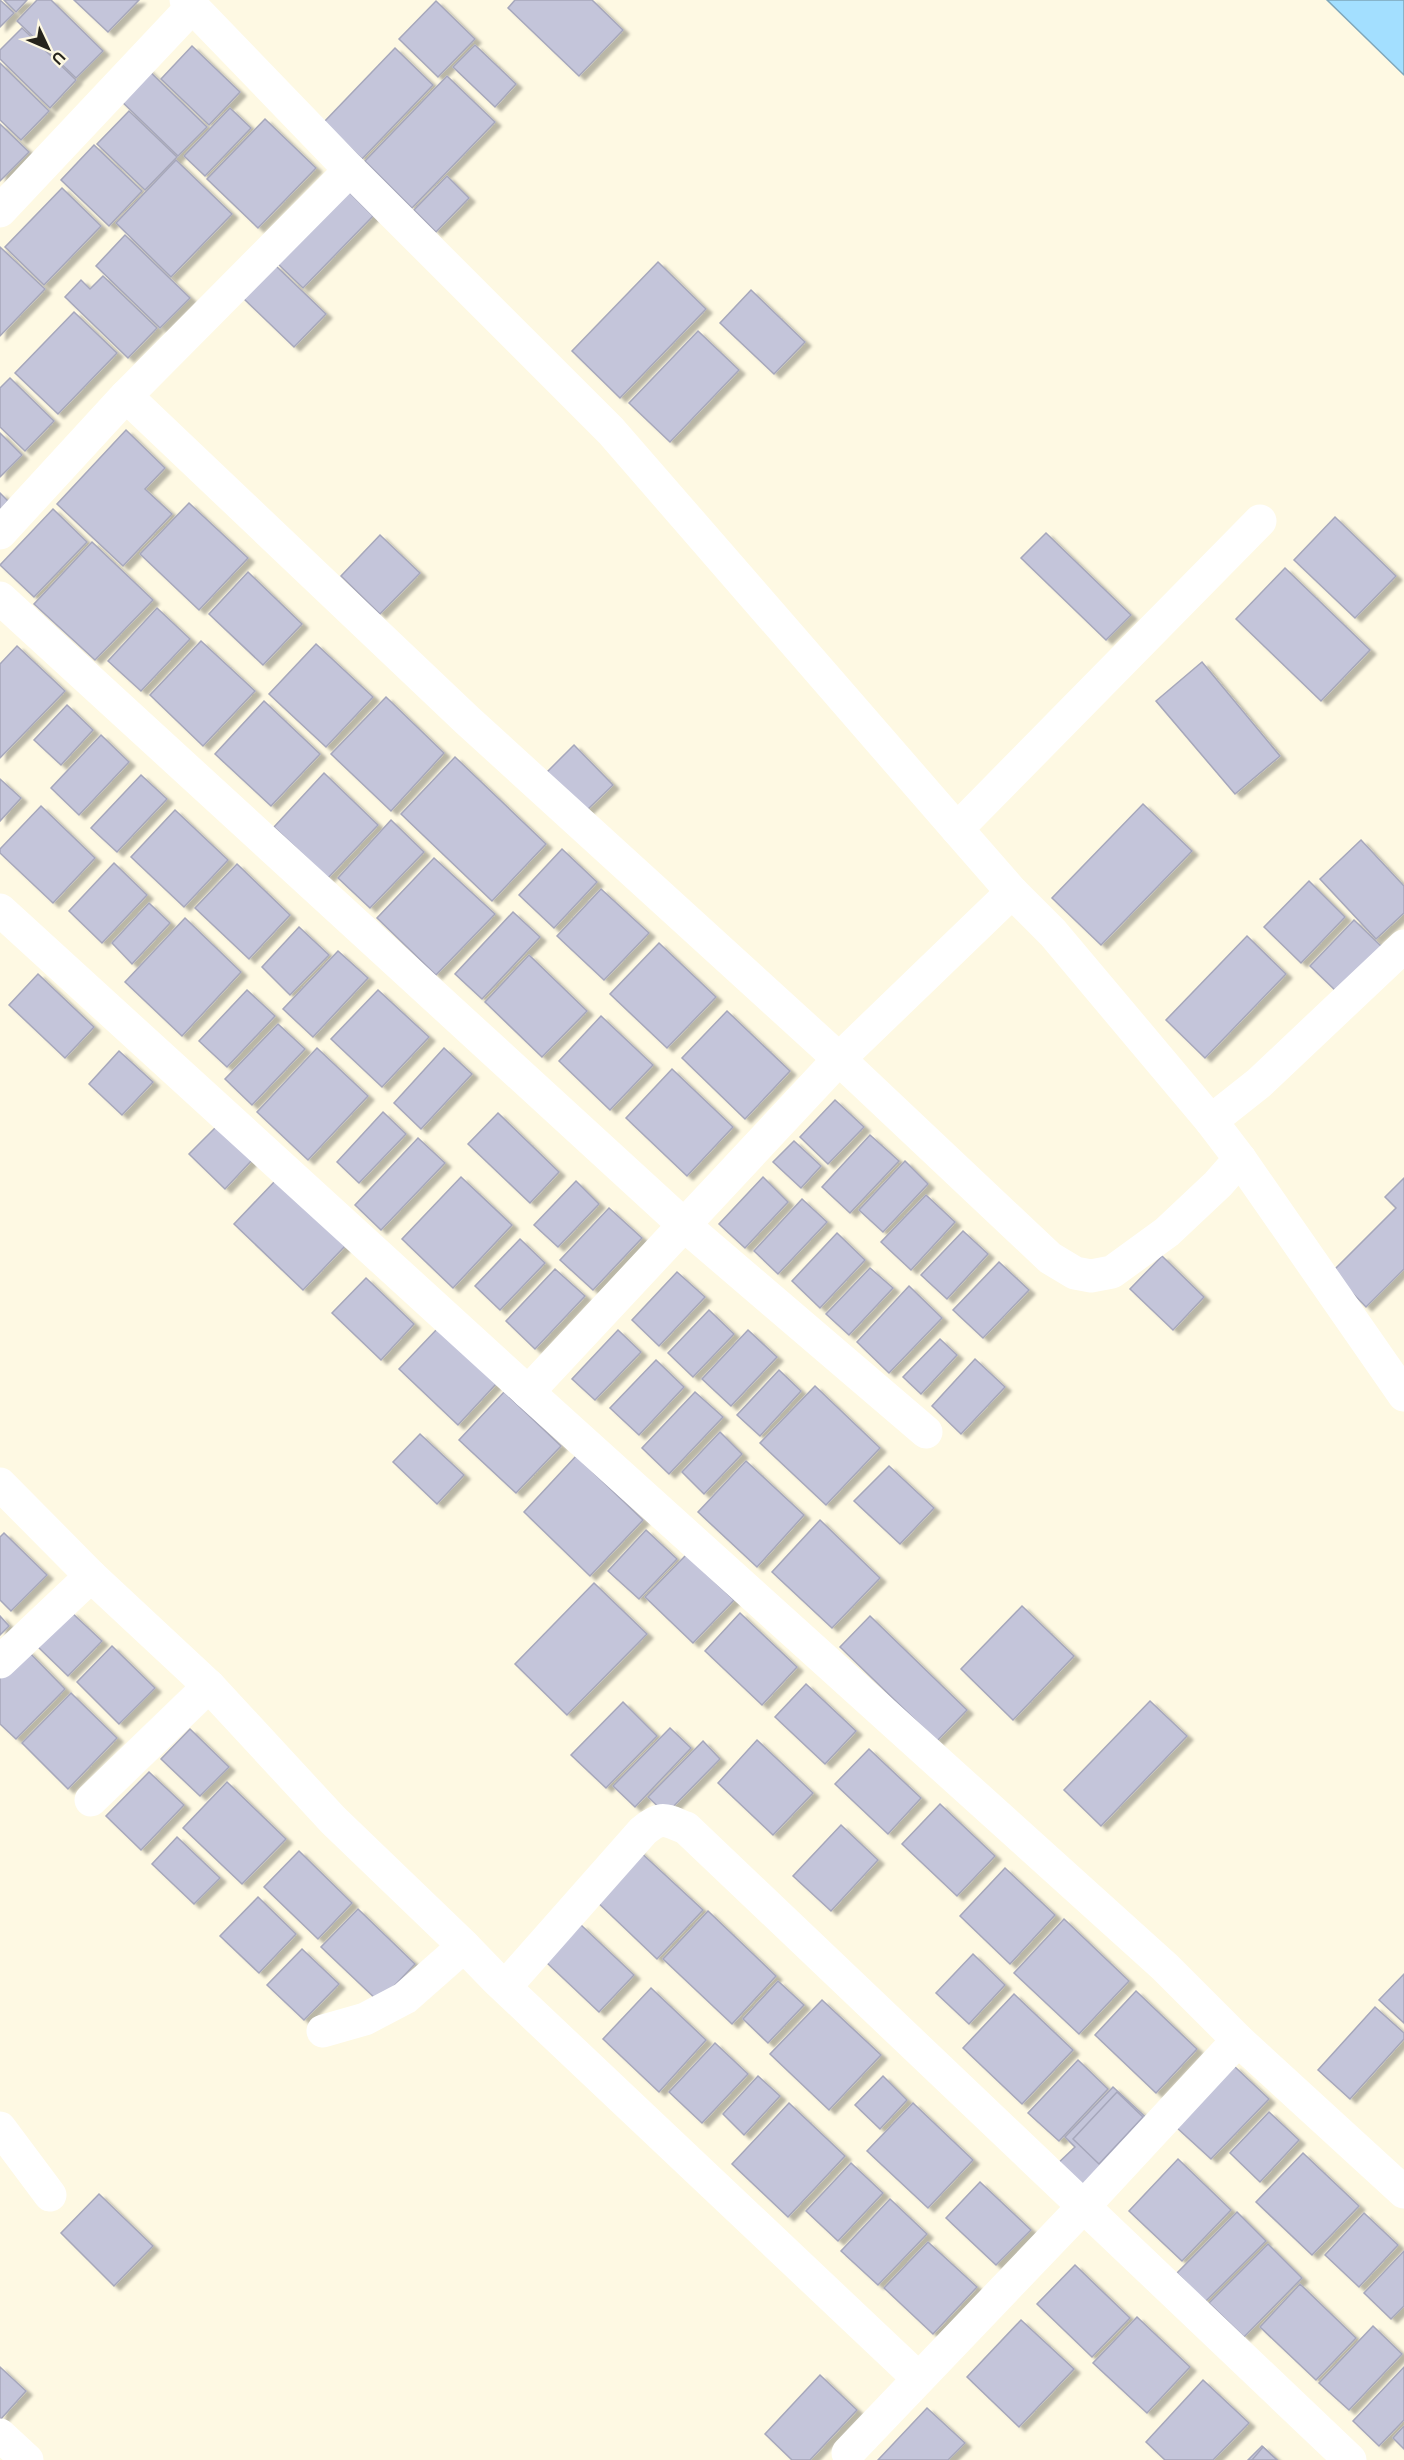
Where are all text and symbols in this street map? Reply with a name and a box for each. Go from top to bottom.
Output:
north arrow [18,18,78,78]
text: U [48,47,69,69]

